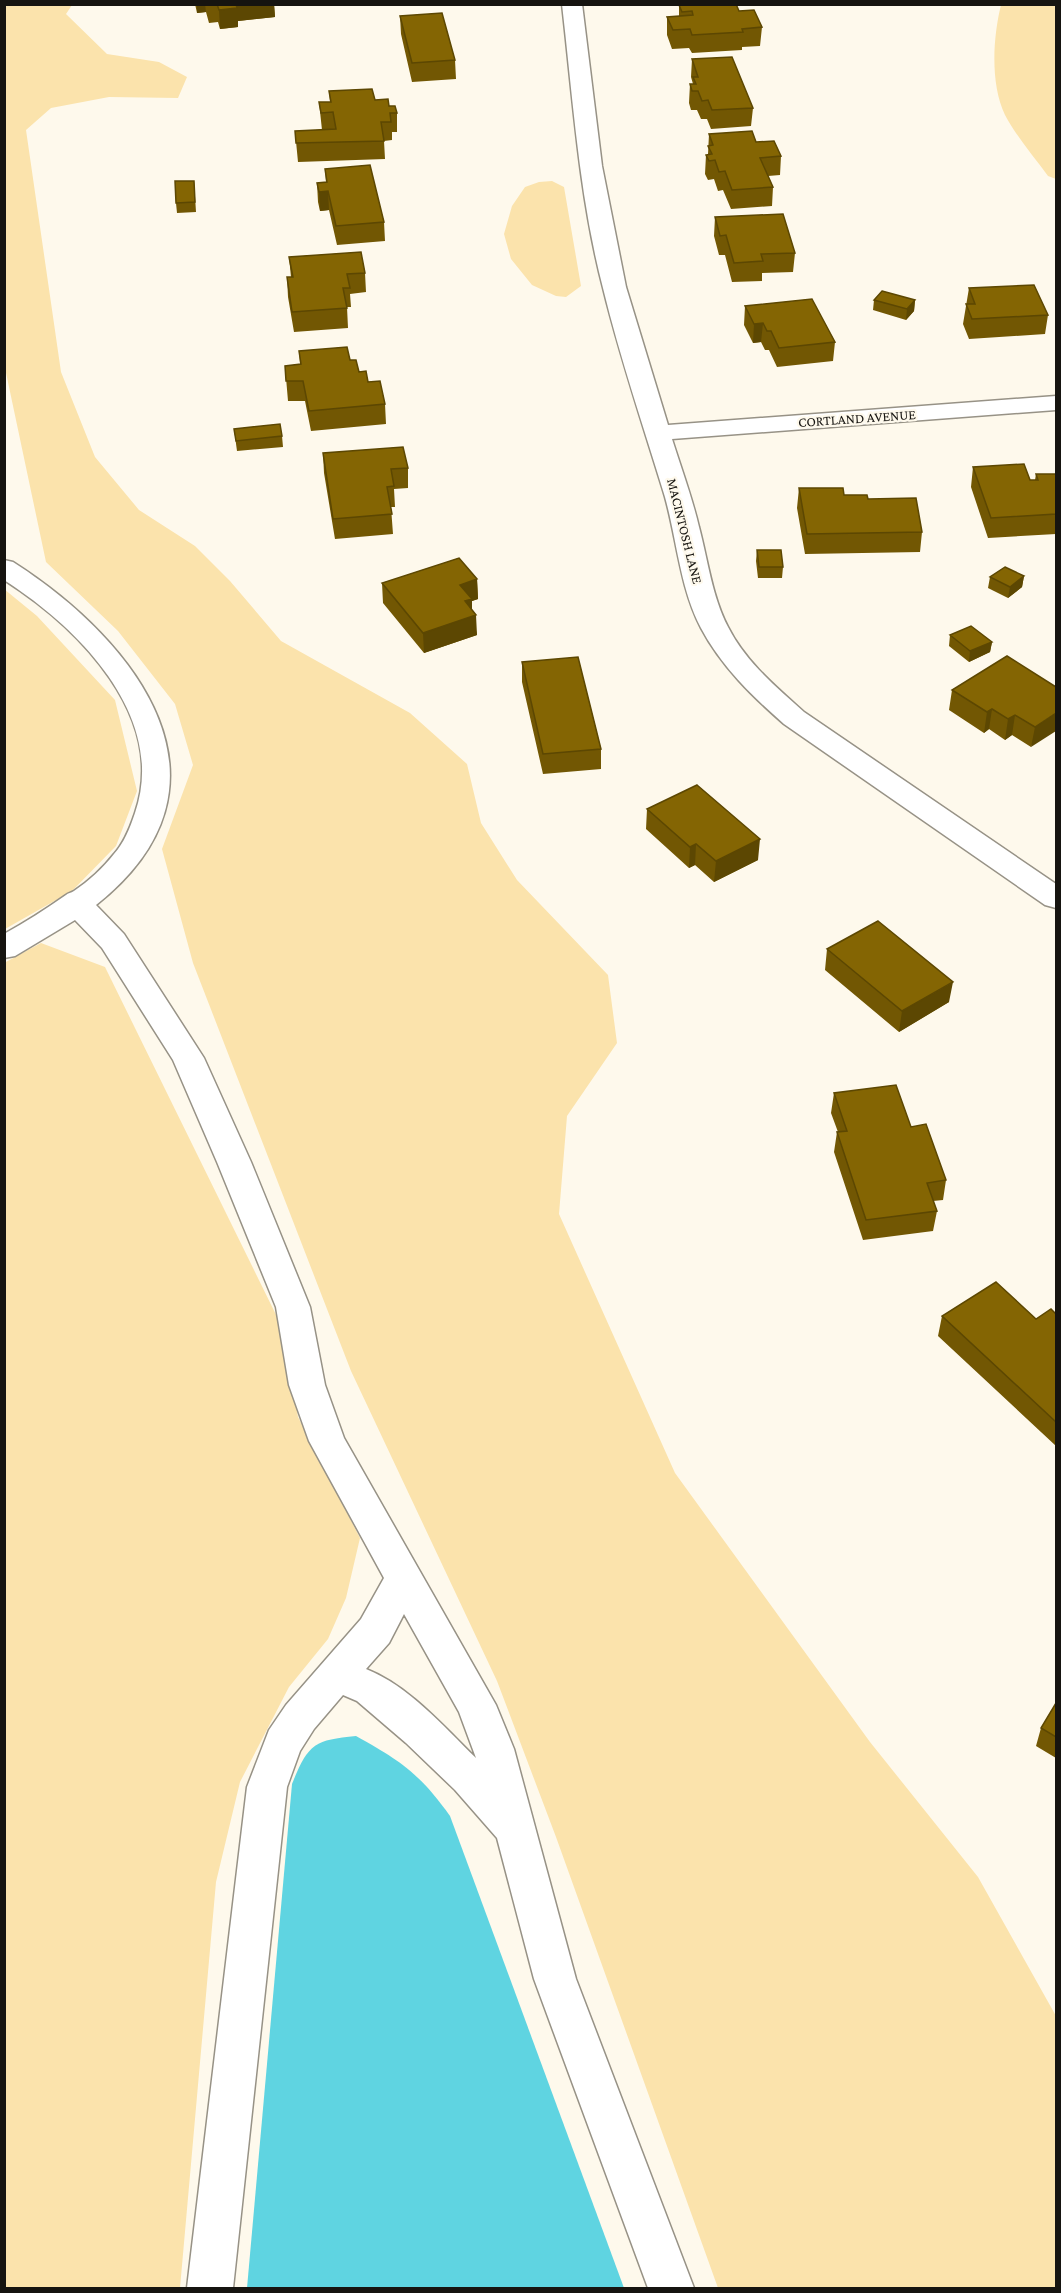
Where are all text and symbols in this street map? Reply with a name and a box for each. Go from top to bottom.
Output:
street label: CORTLAND AVENUE [798,406,917,430]
street label: MACINTOSH LANE [664,477,706,586]

